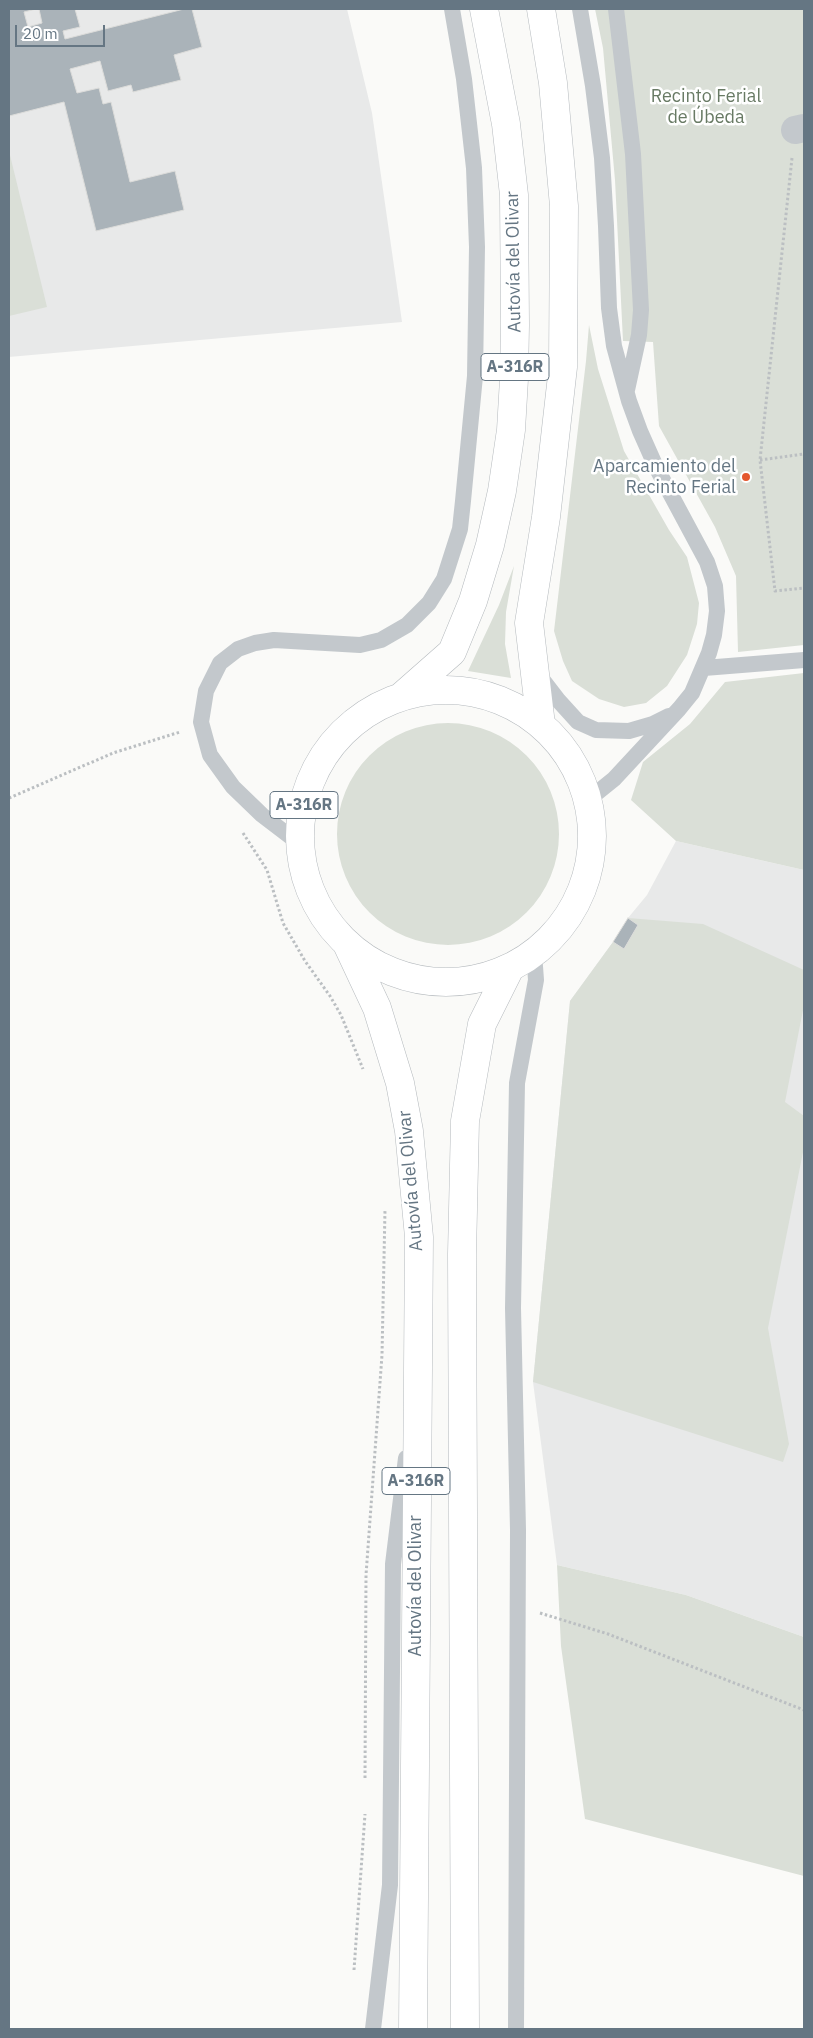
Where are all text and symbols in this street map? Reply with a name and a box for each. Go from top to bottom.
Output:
scale bar [18,15,108,47]
text: 20 m [23,24,58,43]
park label: Recinto Ferial de Úbeda [651,86,761,128]
street label: Autovía del Olivar [502,191,526,333]
road number: A-316R [481,354,549,381]
place label: Aparcamiento del Recinto Ferial [593,456,736,498]
marker: Aparcamiento del Recinto Ferial [740,471,752,483]
road number: A-316R [270,792,338,818]
street label: Autovía del Olivar [394,1109,428,1253]
road number: A-316R [382,1468,450,1494]
street label: Autovía del Olivar [405,1515,427,1657]

